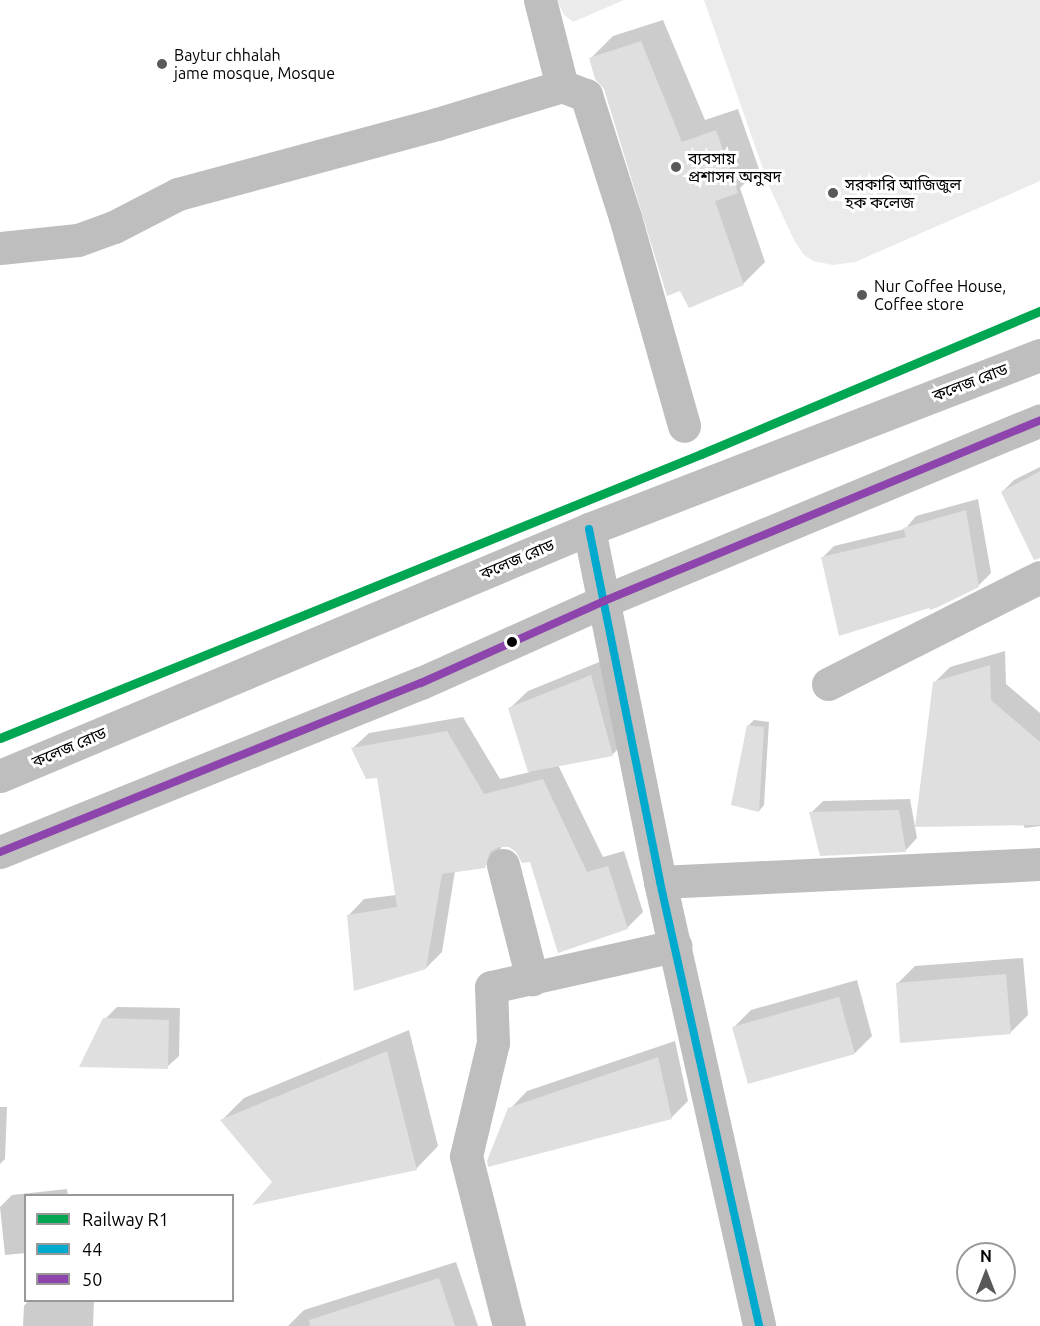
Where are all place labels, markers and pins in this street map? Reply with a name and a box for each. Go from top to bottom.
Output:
place label: Baytur chhalah jame mosque, Mosque [174,45,335,83]
marker: Baytur chhalah jame mosque, Mosque [155,57,169,71]
place label: ব্যবসায় প্রশাসন অনুষদ [688,148,781,186]
marker: ব্যবসায় প্রশাসন অনুষদ [669,160,683,174]
place label: সরকারি আজিজুল হক কলেজ [845,174,961,212]
marker: সরকারি আজিজুল হক কলেজ [826,186,840,200]
place label: Nur Coffee House, Coffee store [874,276,1006,314]
marker: Nur Coffee House, Coffee store [855,288,869,302]
unlabelled marker [506,636,518,648]

